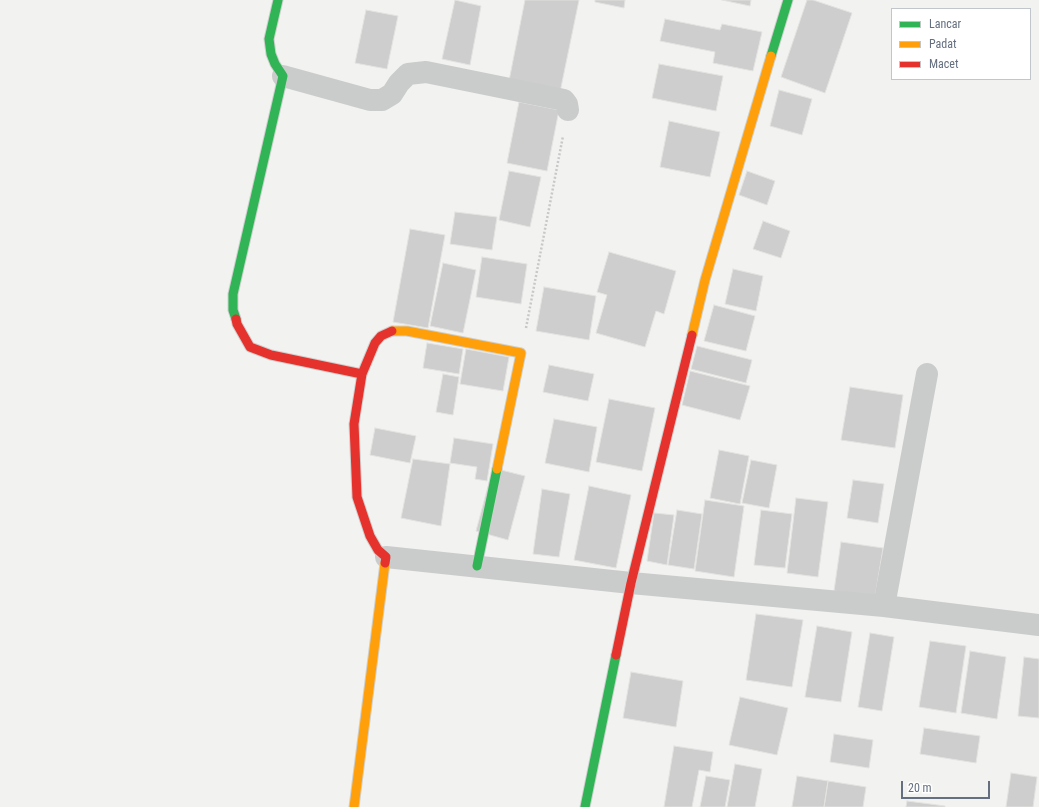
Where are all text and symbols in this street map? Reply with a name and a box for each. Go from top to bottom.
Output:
legend [891,8,1031,80]
text: Lancar [929,17,961,31]
text: Padat [929,37,957,51]
text: Macet [929,57,959,71]
scale bar [903,773,992,799]
text: 20 m [908,781,932,795]

